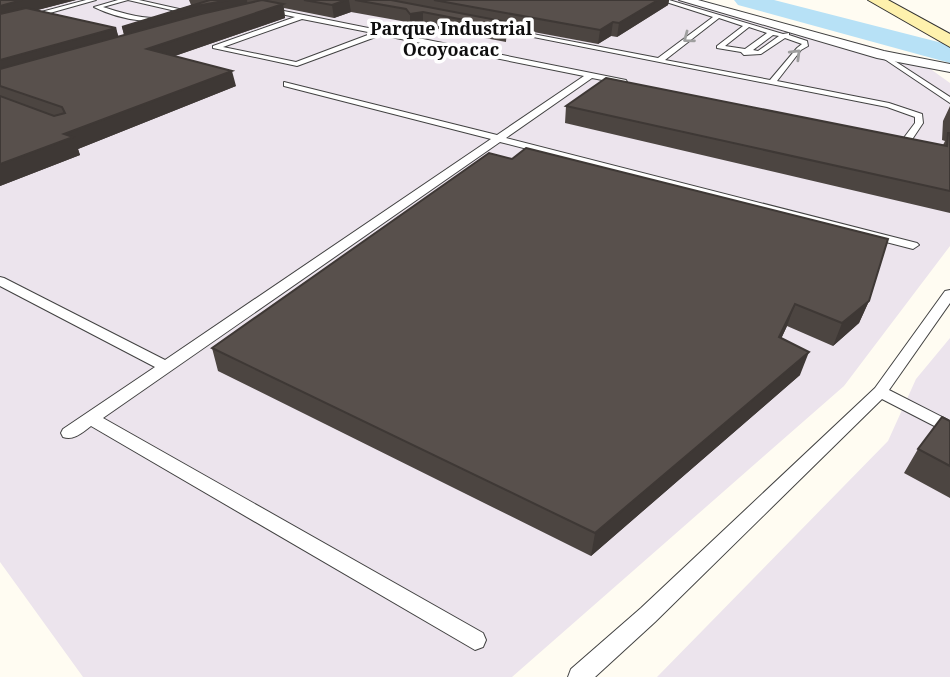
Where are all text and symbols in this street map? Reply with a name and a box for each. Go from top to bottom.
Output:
district label: Parque Industrial Ocoyoacac [370,16,533,61]
one-way arrow [684,30,696,43]
one-way arrow [788,50,801,63]

